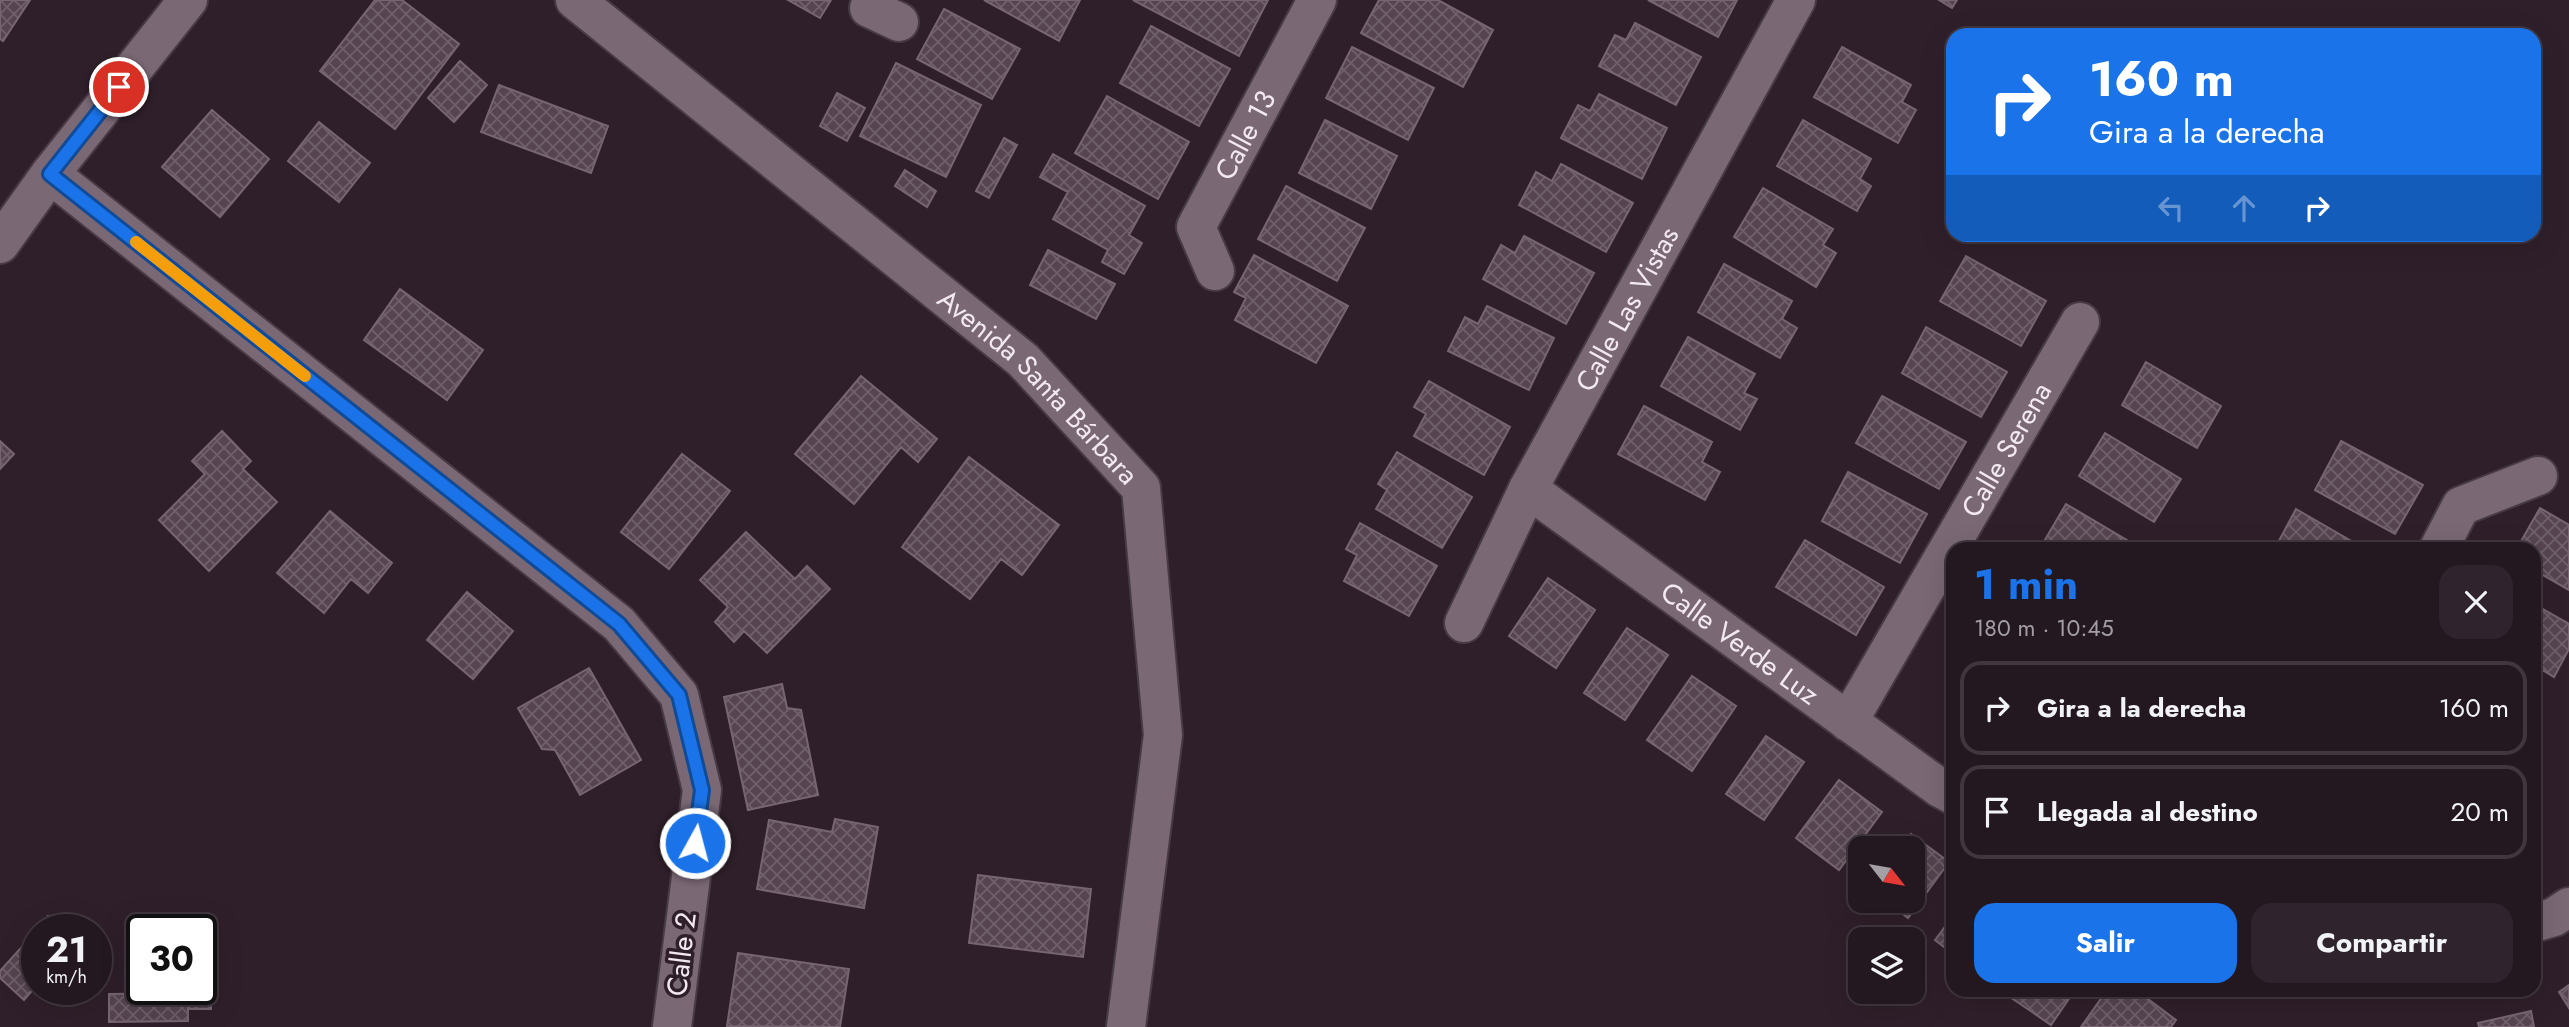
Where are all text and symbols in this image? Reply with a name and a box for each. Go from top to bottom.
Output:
text: 160 m [2089,44,2234,114]
icon: right [1974,56,2065,147]
pin [89,57,149,117]
icon: arrive [100,68,138,106]
street label: Calle 13 [1205,83,1286,188]
text: Gira a la derecha [2089,109,2325,155]
icon: left [2152,189,2190,227]
icon: ahead [2225,189,2263,227]
icon: right [2298,189,2336,227]
street label: Calle Las Vistas [1565,219,1689,399]
street label: Avenida Santa Bárbara [929,279,1148,494]
street label: Calle Serena [1951,375,2062,525]
text: 1 min [1974,554,2078,615]
button: close [2439,565,2513,639]
street label: Calle Verde Luz [1652,572,1828,715]
text: 180 m · 10:45 [1974,611,2114,645]
icon: right [1978,689,2016,727]
text: Gira a la derecha [2037,689,2246,727]
text: 160 m [2439,689,2509,727]
icon: arrive [1978,793,2016,831]
text: Llegada al destino [2037,793,2258,831]
text: 20 m [2451,793,2509,831]
position arrow [658,806,732,880]
north arrow [1848,836,1925,914]
map controls [1848,836,1925,1004]
button: Salir [1974,903,2237,983]
button: Compartir [2251,903,2513,983]
street label: Calle 2 [656,910,707,998]
speed limit sign: 30 [126,914,217,1005]
text: 21 [46,925,87,975]
button: layers [1848,927,1925,1004]
text: km/h [46,964,87,990]

